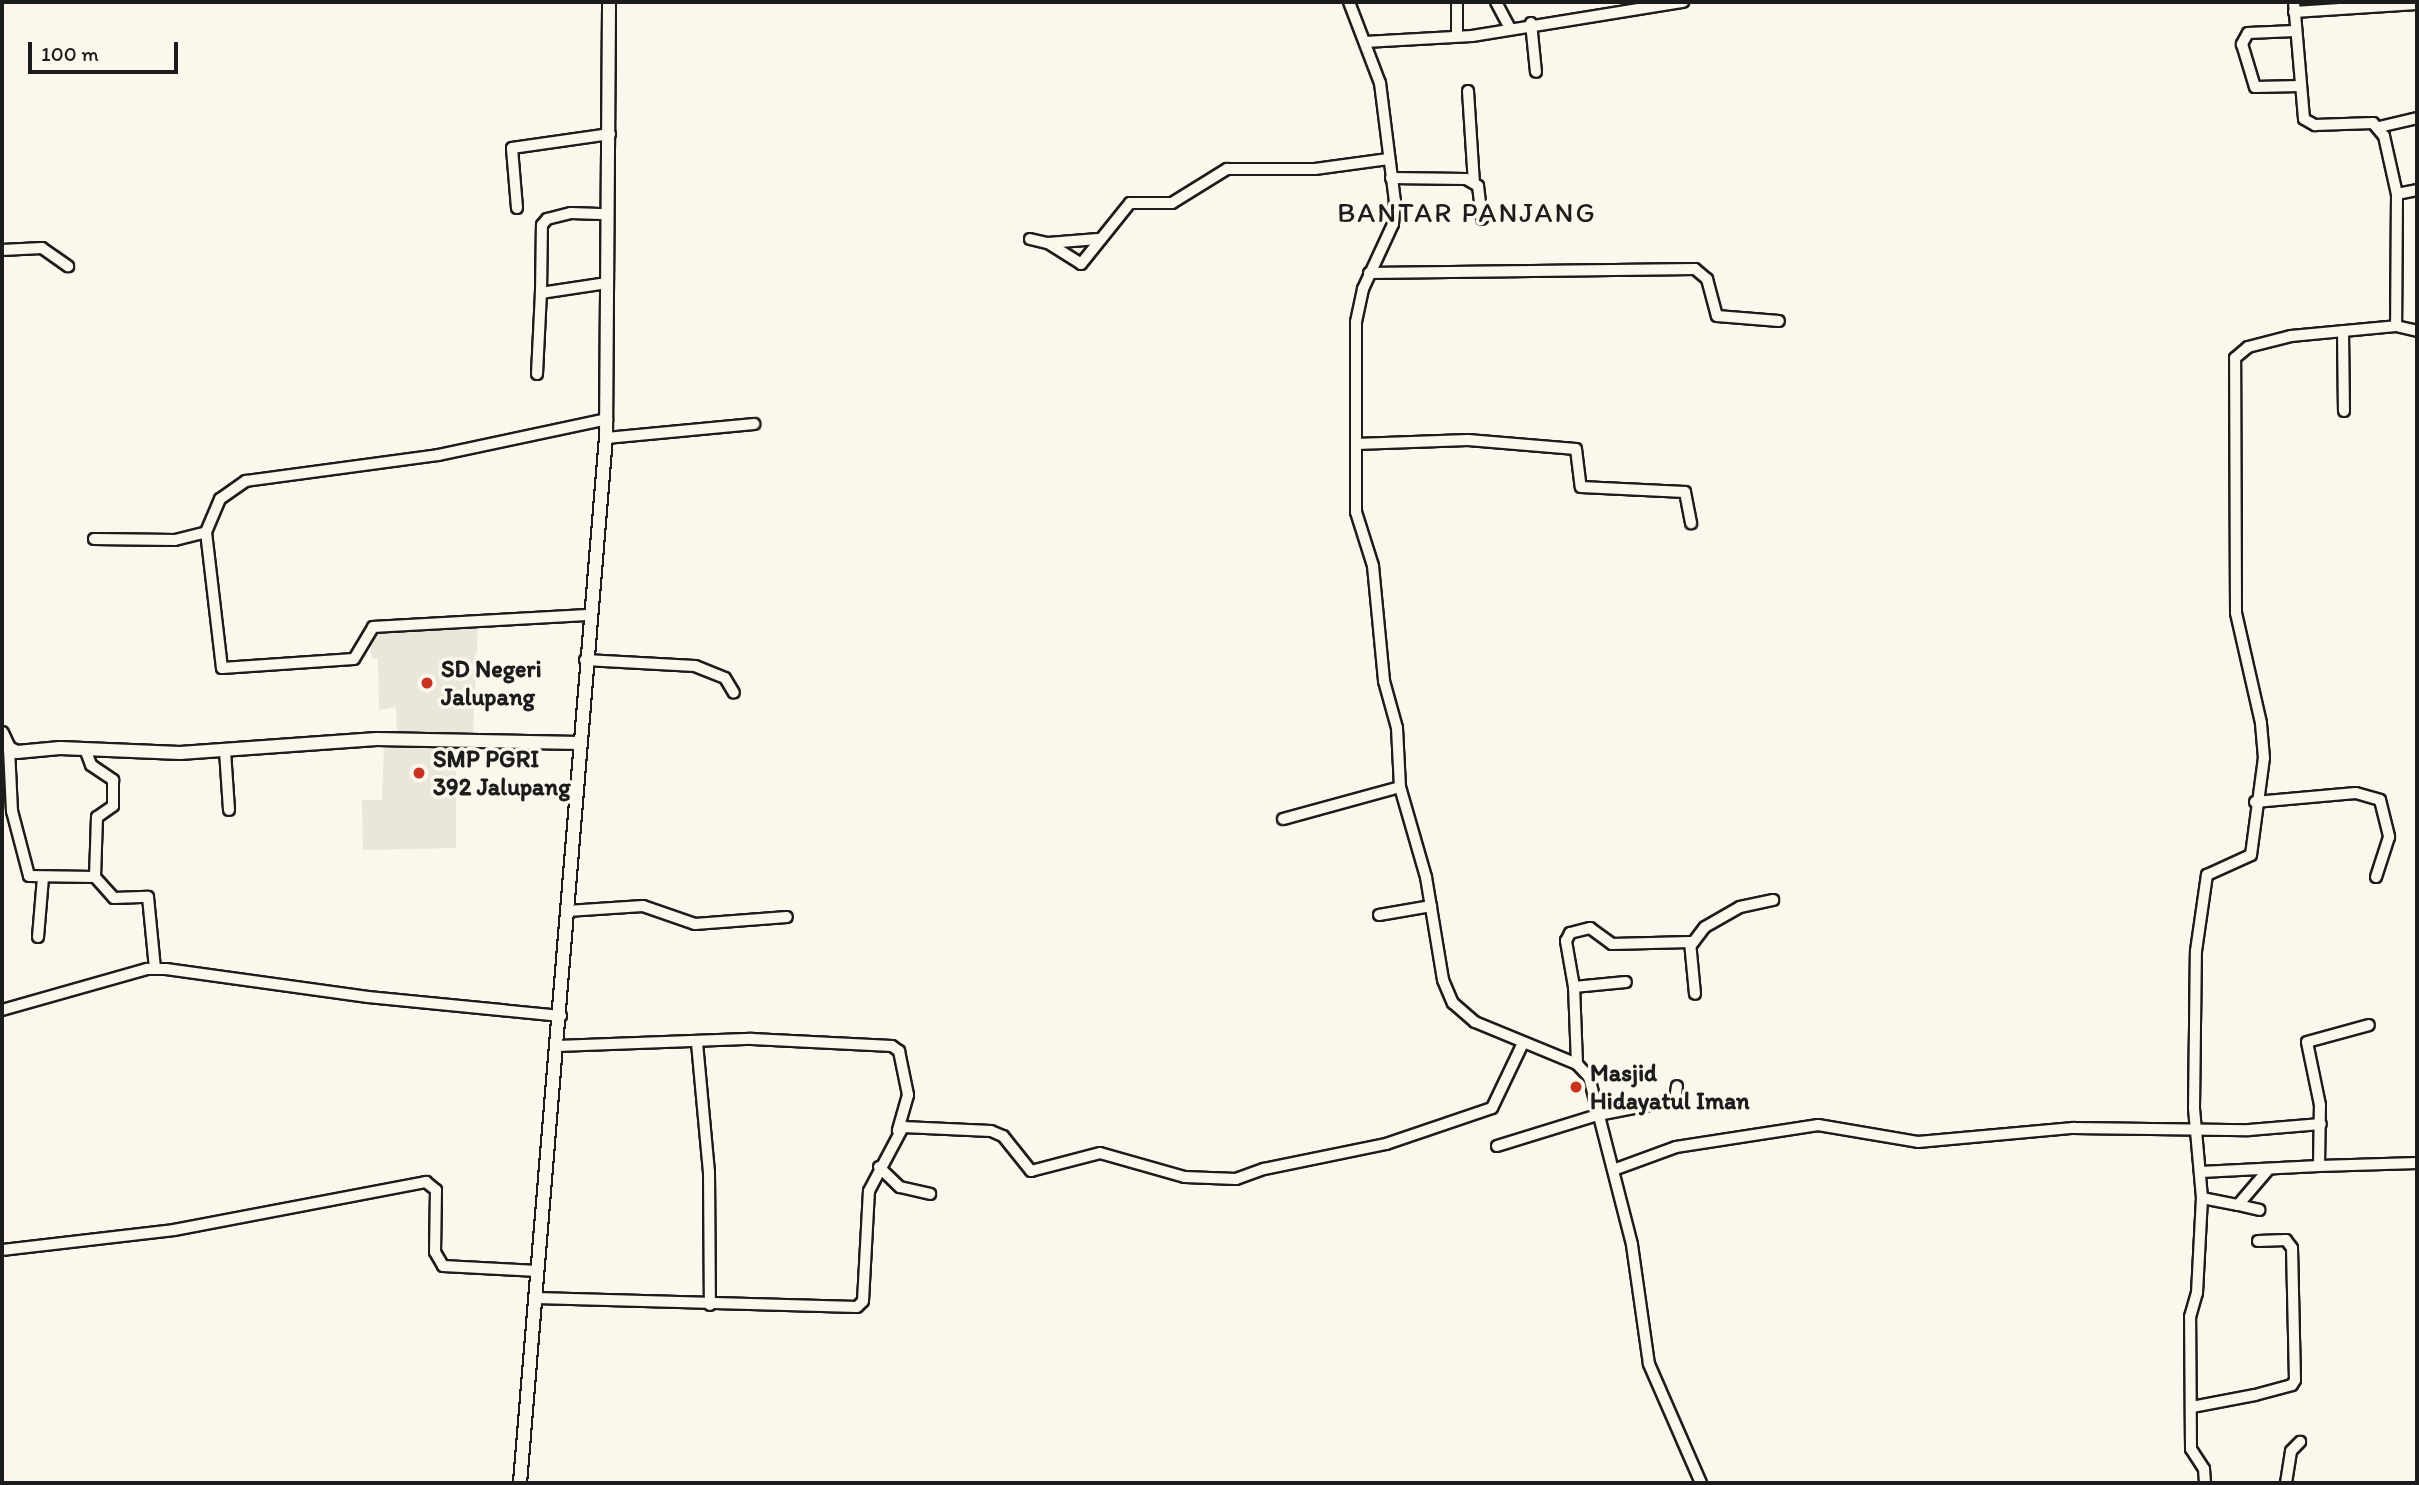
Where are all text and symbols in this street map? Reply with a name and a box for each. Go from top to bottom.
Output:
scale bar [32,28,182,72]
text: 100 m [41,41,99,66]
district label: BANTAR PANJANG [1338,195,1596,229]
place label: SD Negeri Jalupang [441,655,542,711]
marker: SD Negeri Jalupang [419,675,435,691]
place label: SMP PGRI 392 Jalupang [433,745,570,801]
marker: SMP PGRI 392 Jalupang [411,765,427,781]
place label: Masjid Hidayatul Iman [1590,1059,1750,1115]
marker: Masjid Hidayatul Iman [1568,1079,1584,1095]

